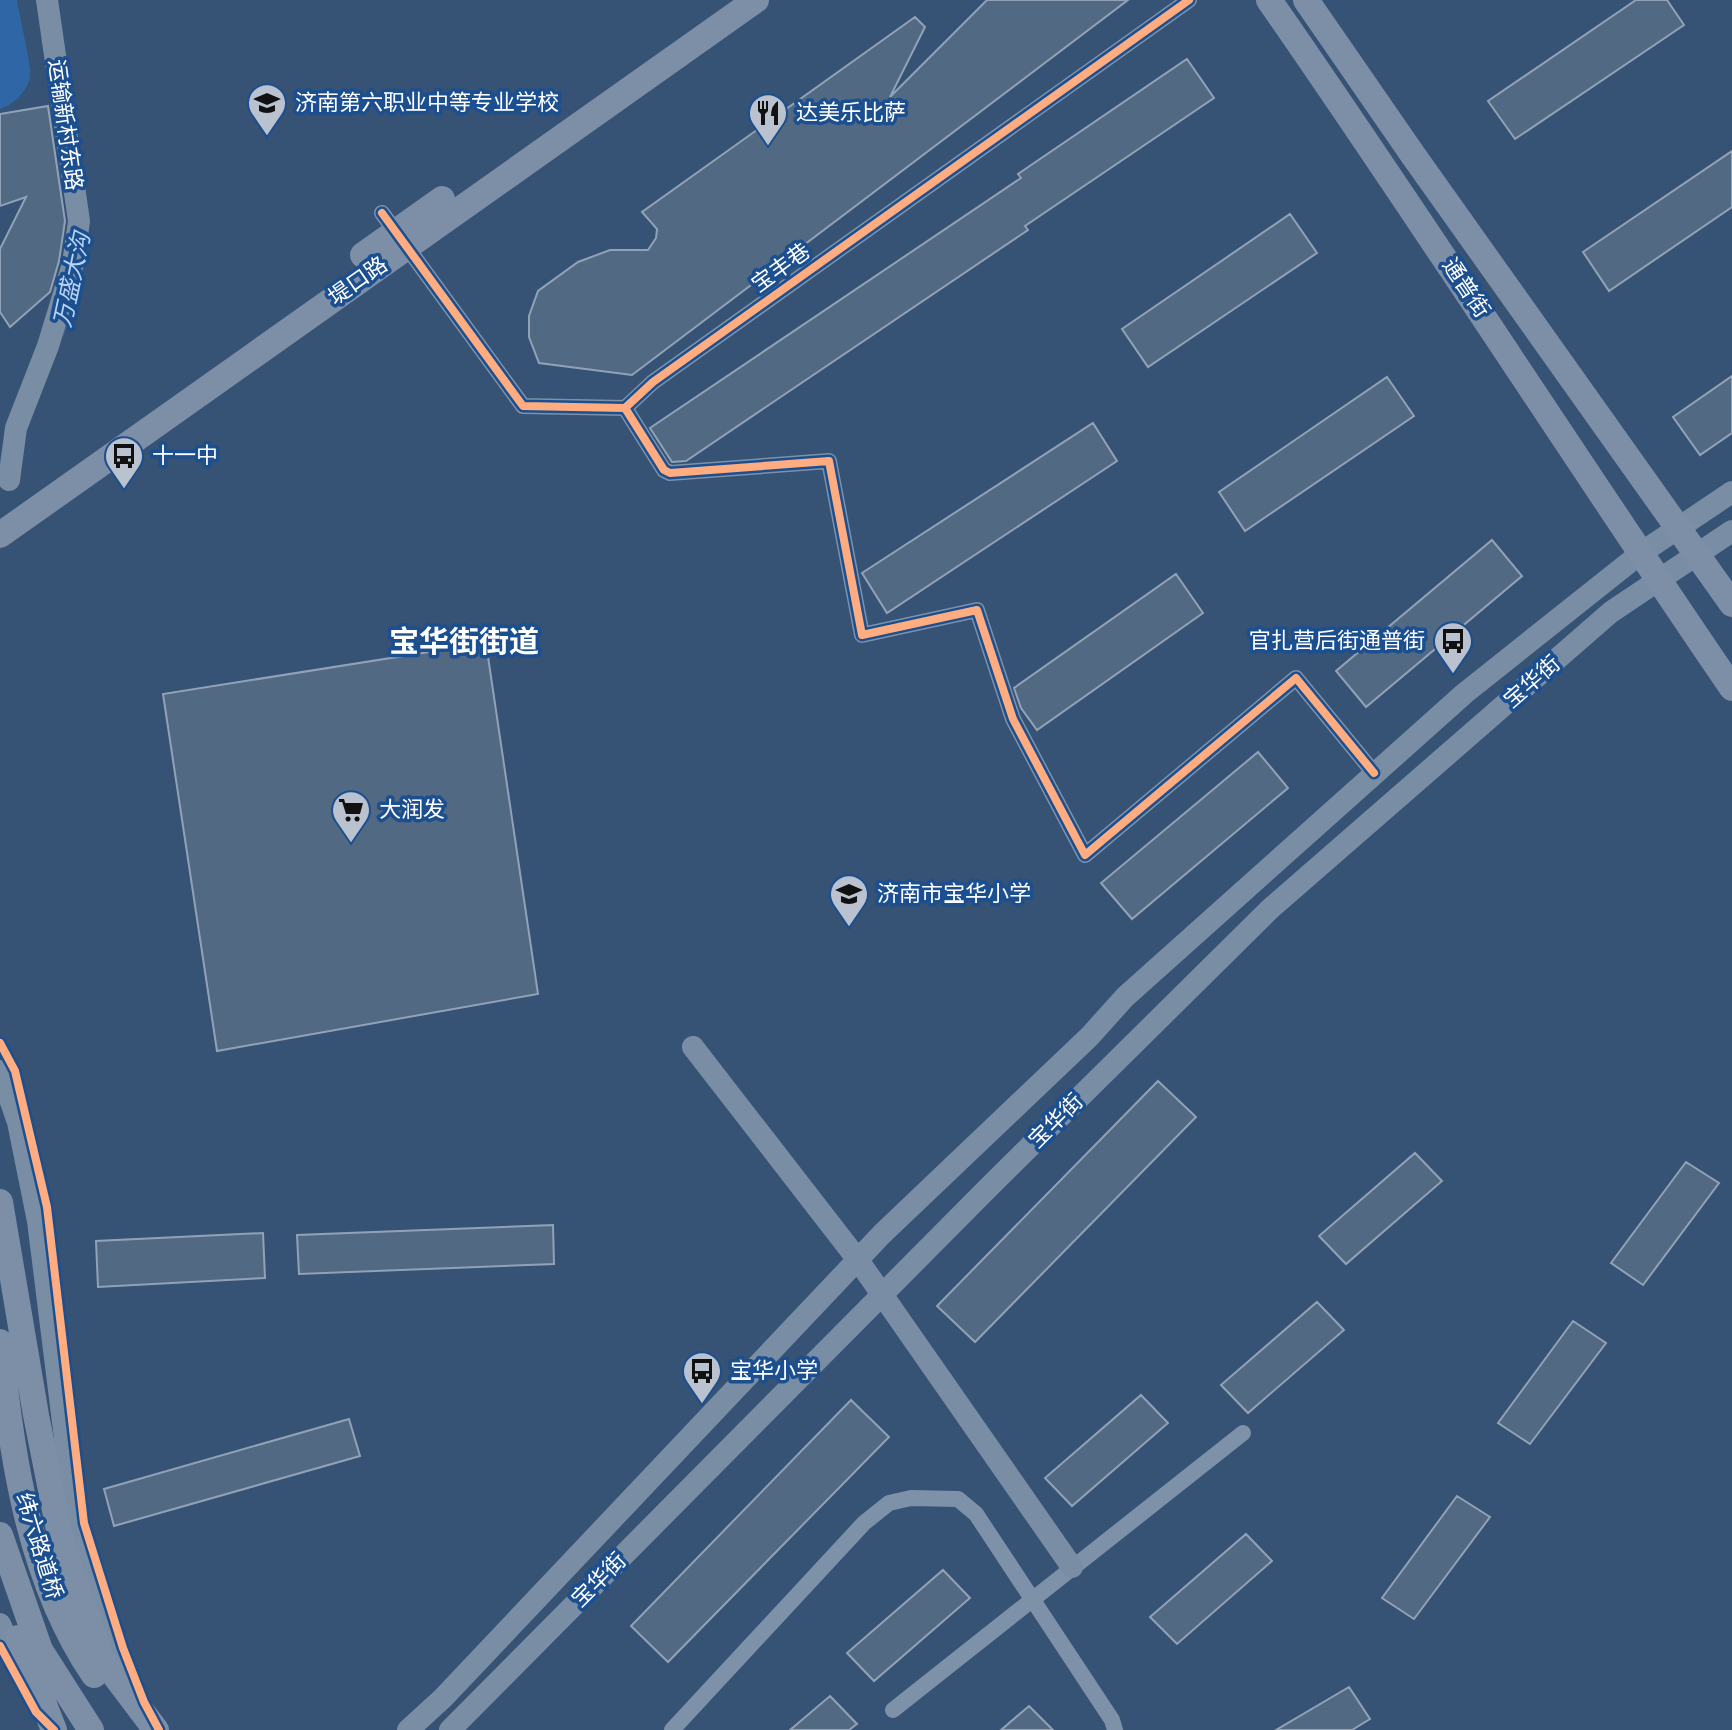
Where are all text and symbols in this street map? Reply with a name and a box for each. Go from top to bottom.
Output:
street label: 运输新村东路 [45,58,86,192]
school or university icon: 济南第六职业中等专业学校 [246,82,288,137]
place label: 济南第六职业中等专业学校 [295,91,559,114]
restaurant icon: 达美乐比萨 [747,92,789,147]
place label: 达美乐比萨 [796,101,906,124]
water label: 万盛大沟 [49,227,95,329]
street label: 宝丰巷 [747,239,814,296]
street label: 堤口路 [324,252,391,309]
street label: 通普街 [1438,254,1494,322]
bus stop icon: 十一中 [103,435,145,490]
place label: 十一中 [152,444,218,467]
bus stop icon: 官扎营后街通普街 [1432,620,1474,675]
district label: 宝华街街道 [389,626,539,658]
place label: 官扎营后街通普街 [1249,629,1425,652]
street label: 宝华街 [1499,651,1564,712]
supermarket icon: 大润发 [330,789,372,844]
place label: 大润发 [379,798,445,821]
school or university icon: 济南市宝华小学 [828,873,870,928]
place label: 济南市宝华小学 [877,882,1031,905]
street label: 宝华街 [1024,1089,1087,1152]
bus stop icon: 宝华小学 [681,1350,723,1405]
place label: 宝华小学 [730,1359,818,1382]
street label: 纬六路道桥 [12,1490,67,1602]
street label: 宝华街 [567,1548,630,1611]

